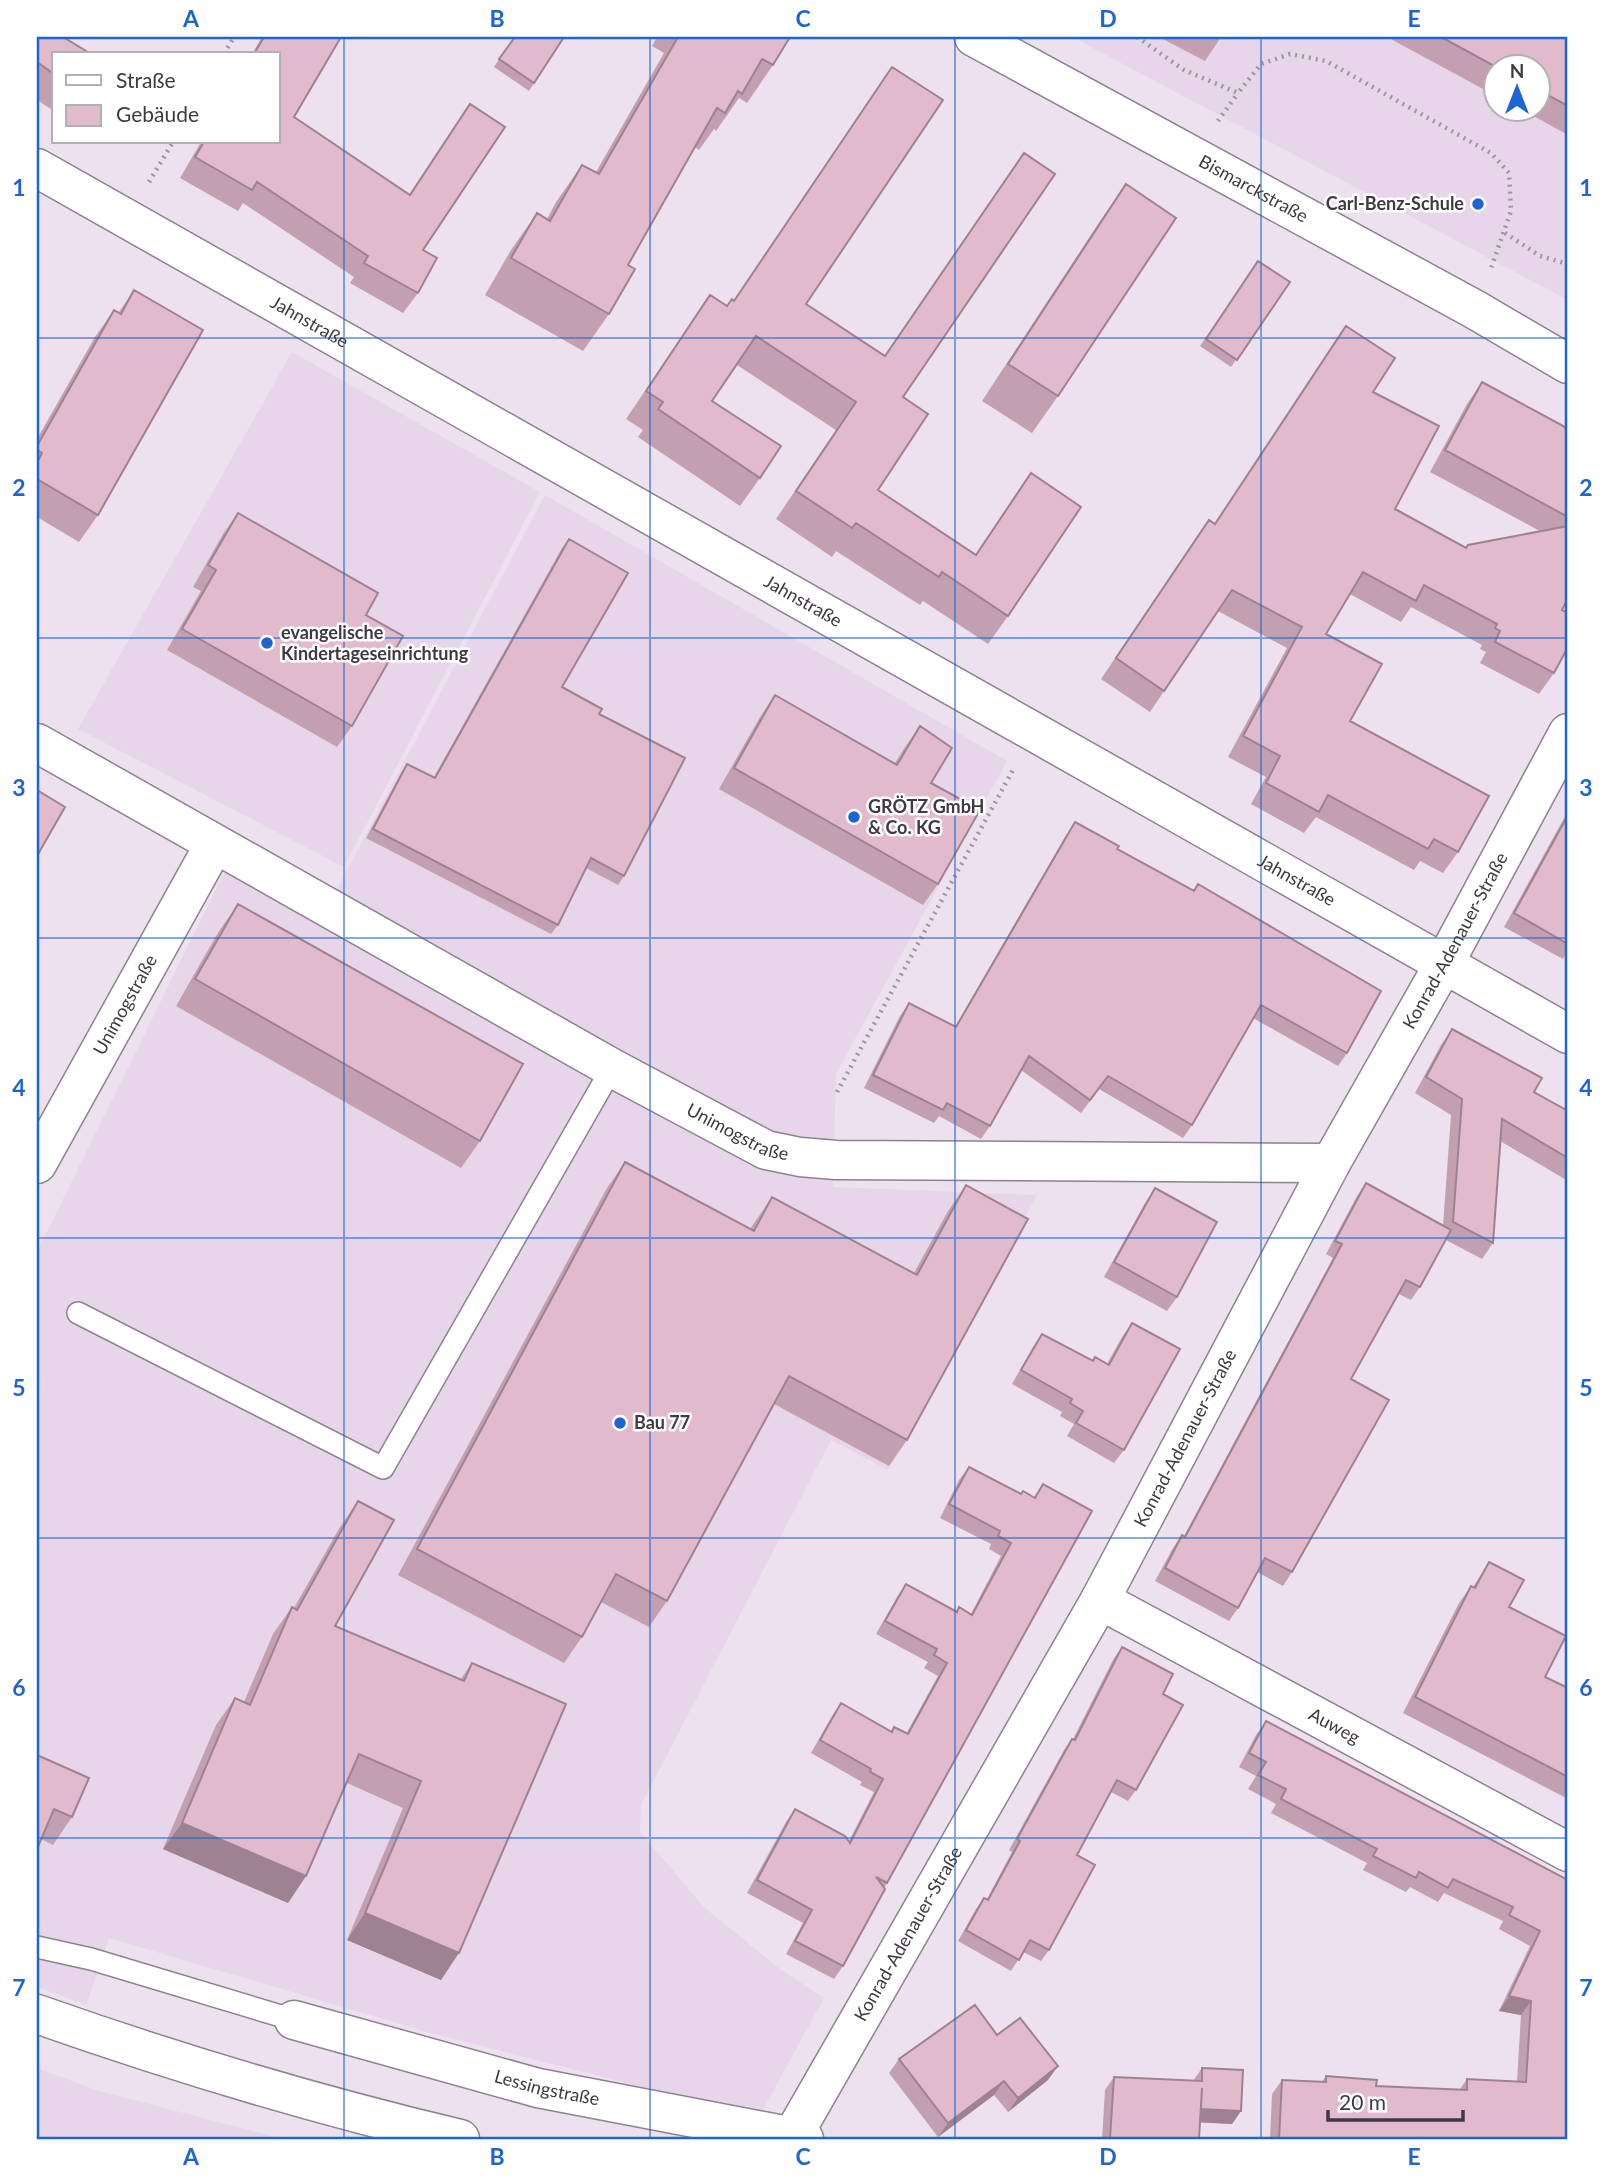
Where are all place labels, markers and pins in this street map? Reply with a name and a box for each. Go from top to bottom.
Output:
place label: Carl-Benz-Schule [1326,192,1464,214]
marker: Carl-Benz-Schule [1470,196,1486,212]
place label: evangelische Kindertageseinrichtung [281,621,469,664]
marker: evangelische Kindertageseinrichtung [259,635,275,651]
place label: GRÖTZ GmbH & Co. KG [868,795,984,838]
marker: GRÖTZ GmbH & Co. KG [846,809,862,825]
place label: Bau 77 [634,1411,690,1433]
marker: Bau 77 [612,1415,628,1431]

